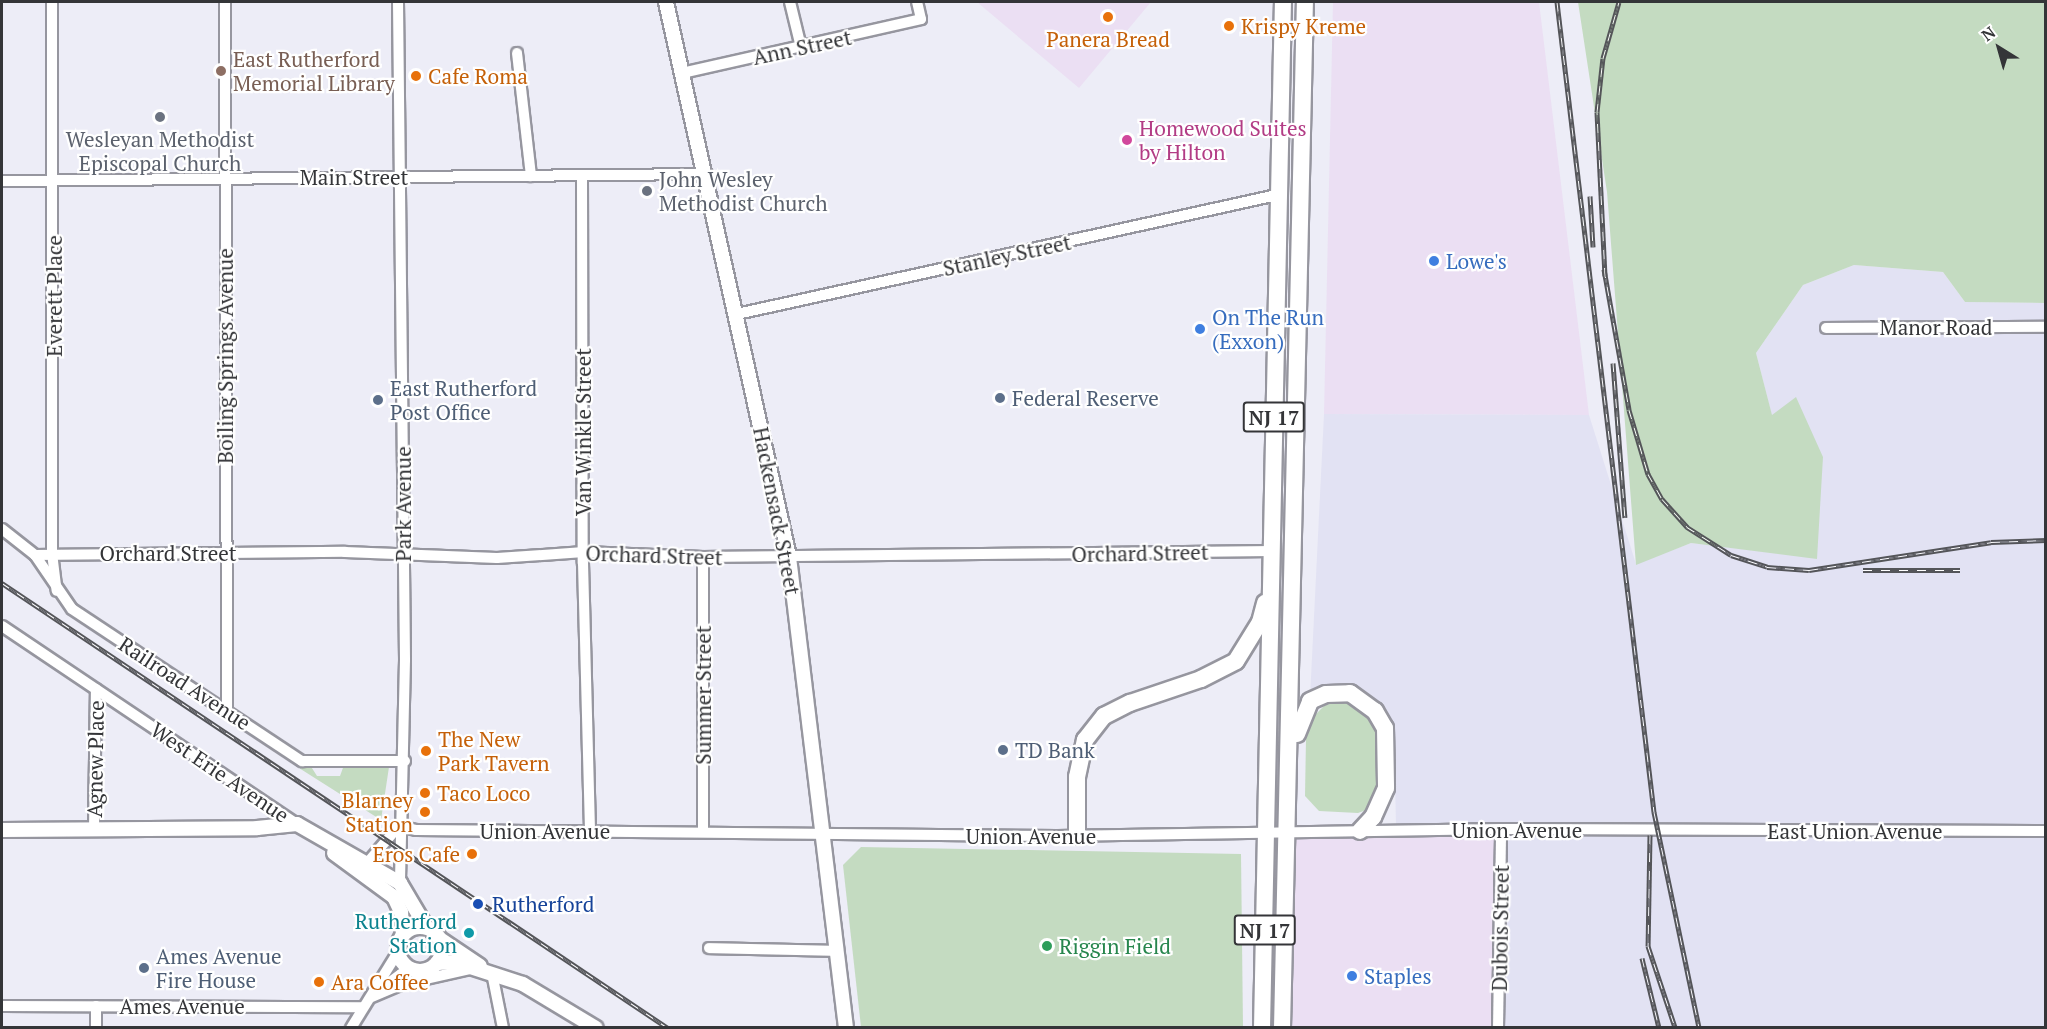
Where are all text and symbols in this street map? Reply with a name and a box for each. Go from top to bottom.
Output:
marker: Panera Bread [1101,10,1115,24]
place label: Krispy Kreme [1241,13,1366,39]
north arrow [1969,18,2029,78]
marker: Krispy Kreme [1222,19,1236,33]
text: N [1977,21,2000,46]
street label: Ann Street [750,24,854,70]
place label: Panera Bread [1046,26,1170,52]
place label: East Rutherford Memorial Library [233,46,395,96]
place label: Cafe Roma [428,63,528,89]
marker: East Rutherford Memorial Library [214,64,228,78]
marker: Cafe Roma [409,69,423,83]
marker: Wesleyan Methodist Episcopal Church [153,110,167,124]
place label: Homewood Suites by Hilton [1139,115,1307,165]
place label: Wesleyan Methodist Episcopal Church [66,126,254,176]
marker: Homewood Suites by Hilton [1120,133,1134,147]
street label: Main Street [300,164,408,190]
place label: John Wesley Methodist Church [659,166,828,216]
marker: John Wesley Methodist Church [640,184,654,198]
street label: Stanley Street [941,229,1073,281]
street label: Everett Place [41,235,67,357]
street label: Boiling Springs Avenue [212,248,238,464]
place label: Lowe's [1446,248,1507,274]
marker: Lowe's [1427,254,1441,268]
place label: On The Run (Exxon) [1212,304,1324,354]
street label: Manor Road [1880,314,1992,340]
marker: On The Run (Exxon) [1193,322,1207,336]
street label: Van Winkle Street [570,348,596,516]
place label: East Rutherford Post Office [390,375,537,425]
place label: Federal Reserve [1012,385,1159,411]
marker: Federal Reserve [993,391,1007,405]
marker: East Rutherford Post Office [371,393,385,407]
road number: NJ 17 [1242,400,1306,434]
street label: Hackensack Street [748,425,806,597]
street label: Park Avenue [390,446,416,562]
street label: Orchard Street [1071,539,1209,567]
street label: Orchard Street [99,540,237,566]
street label: Orchard Street [585,540,723,570]
street label: Summer Street [690,625,716,765]
street label: Railroad Avenue [114,631,256,735]
street label: Agnew Place [81,700,109,818]
street label: West Erie Avenue [146,716,294,828]
place label: The New Park Tavern [438,726,549,776]
place label: TD Bank [1015,737,1095,763]
marker: TD Bank [996,743,1010,757]
marker: The New Park Tavern [419,744,433,758]
place label: Taco Loco [437,780,530,806]
marker: Taco Loco [418,786,432,800]
place label: Blarney Station [342,787,413,837]
marker: Blarney Station [418,805,432,819]
street label: Union Avenue [1452,817,1582,843]
street label: Union Avenue [480,818,610,844]
street label: East Union Avenue [1767,818,1943,844]
street label: Union Avenue [966,823,1096,849]
place label: Eros Cafe [372,841,460,867]
marker: Eros Cafe [465,847,479,861]
street label: Dubois Street [1486,865,1514,991]
place label: Rutherford [492,891,594,917]
marker: Rutherford [469,895,487,913]
place label: Rutherford Station [355,908,457,958]
road number: NJ 17 [1234,913,1296,947]
marker: Rutherford Station [462,926,476,940]
place label: Riggin Field [1059,933,1171,959]
marker: Riggin Field [1040,939,1054,953]
place label: Ames Avenue Fire House [156,943,282,993]
marker: Ames Avenue Fire House [137,961,151,975]
place label: Staples [1364,963,1432,989]
place label: Ara Coffee [331,969,429,995]
marker: Staples [1345,969,1359,983]
marker: Ara Coffee [312,975,326,989]
street label: Ames Avenue [119,993,245,1019]

